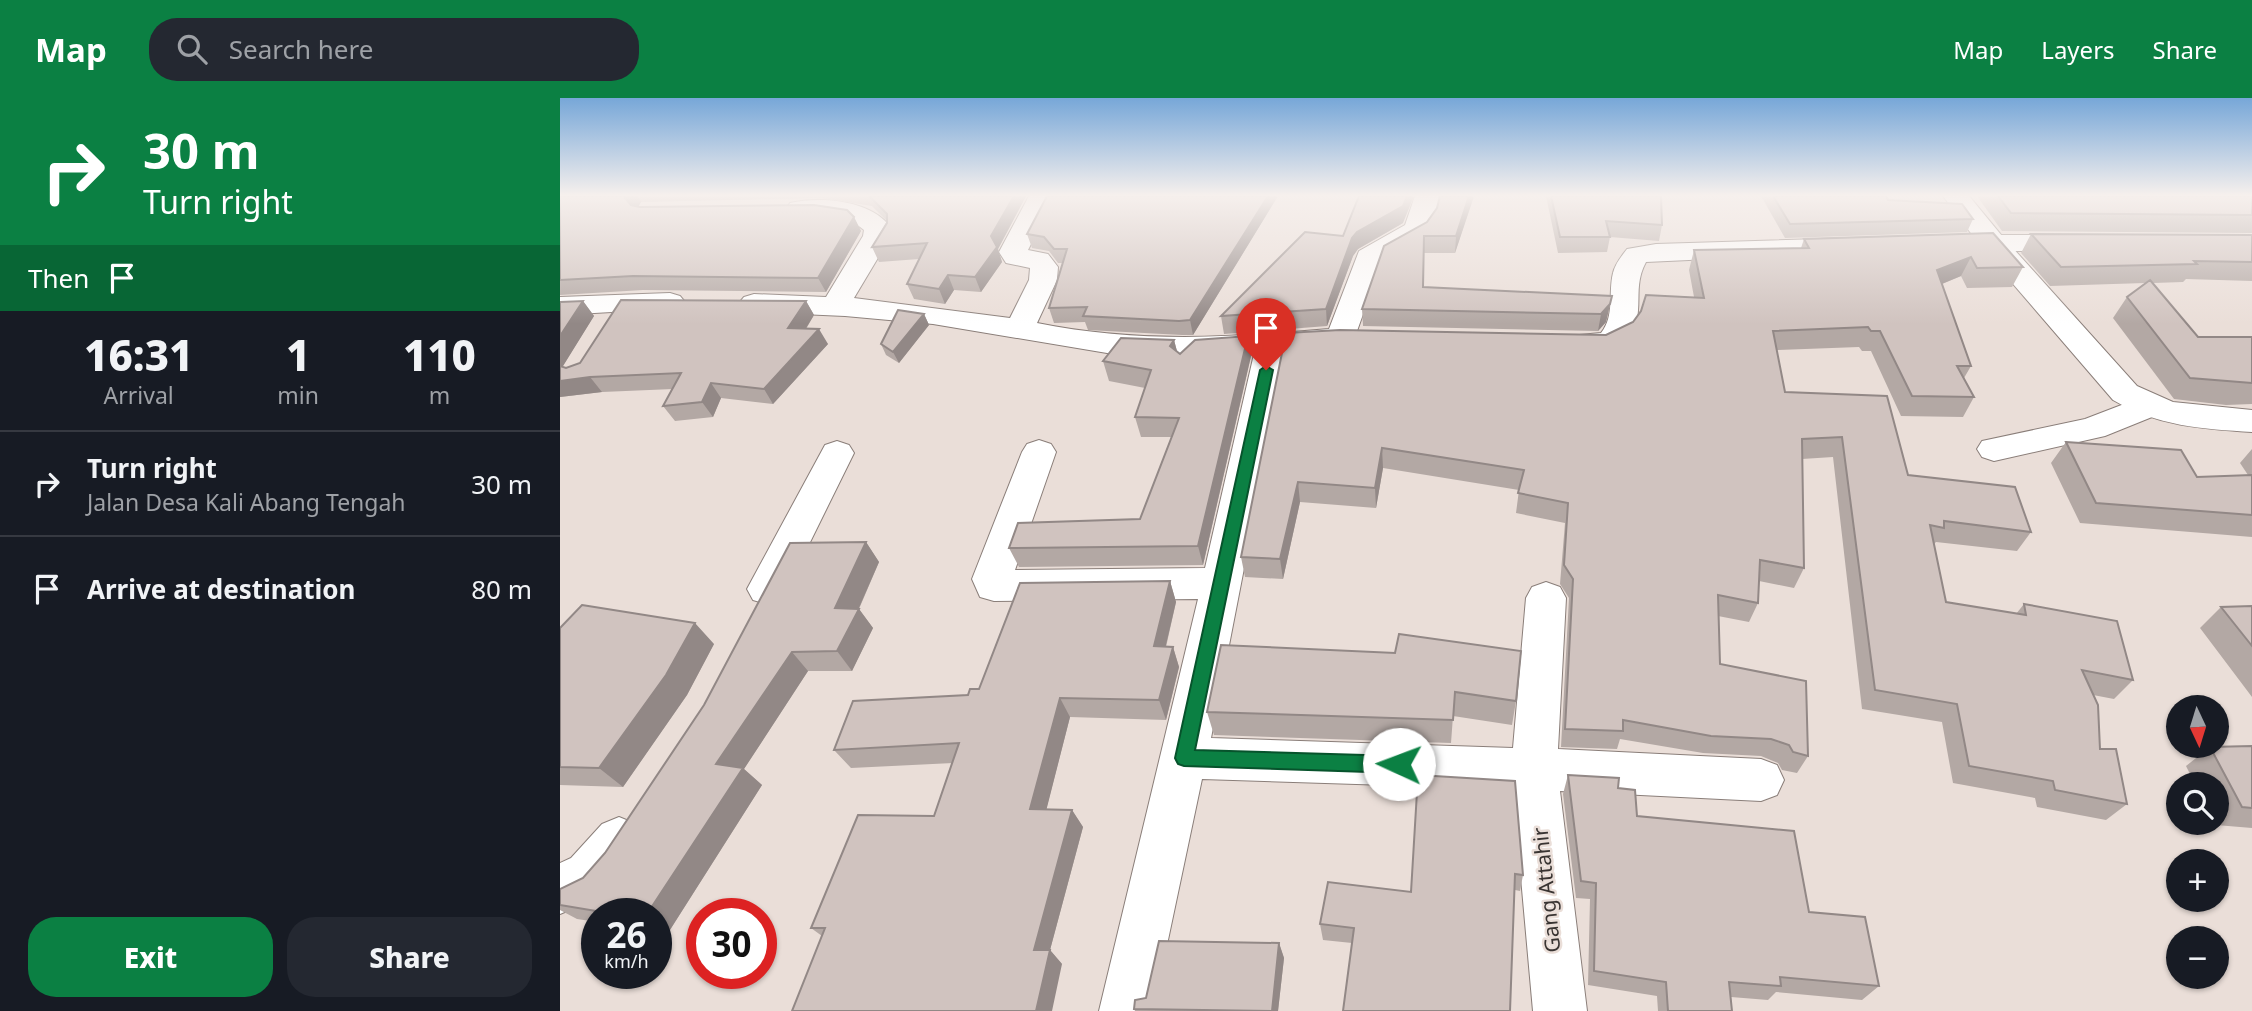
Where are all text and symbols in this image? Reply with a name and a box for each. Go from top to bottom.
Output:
search box [149,18,639,81]
text: Map [35,27,107,72]
icon: search [173,30,211,68]
text: Search here [229,31,373,67]
text: Map [1953,33,2003,66]
text: Layers [2041,33,2115,66]
text: Share [2153,33,2217,66]
text: 30 m [143,117,260,183]
icon: right [28,126,119,217]
text: Turn right [143,180,293,223]
icon: arrive [103,259,141,297]
text: Then [28,260,89,296]
pin [1236,298,1296,370]
icon: arrive [1247,309,1285,347]
text: 16:31 [84,326,193,383]
text: 1 [286,326,310,383]
text: 110 [403,326,476,383]
text: Arrival [104,379,174,411]
text: min [277,379,319,411]
text: m [429,379,450,411]
text: Turn right [87,450,217,486]
icon: right [28,465,66,503]
text: 30 m [471,466,532,502]
text: Jalan Desa Kali Abang Tengah [87,486,406,518]
icon: arrive [28,570,66,608]
text: Arrive at destination [87,571,356,607]
text: 80 m [471,571,532,607]
north arrow [2166,695,2230,758]
map controls [2166,695,2229,989]
position arrow [1362,727,1436,801]
button: search [2166,772,2229,835]
street label: Gang Attahir [1525,826,1567,954]
button: + [2166,849,2229,912]
speed limit sign: 30 [686,898,777,989]
text: 26 [606,911,647,958]
button: Exit [28,917,273,997]
button: Share [287,917,532,997]
button: − [2166,926,2229,989]
text: km/h [604,949,649,973]

